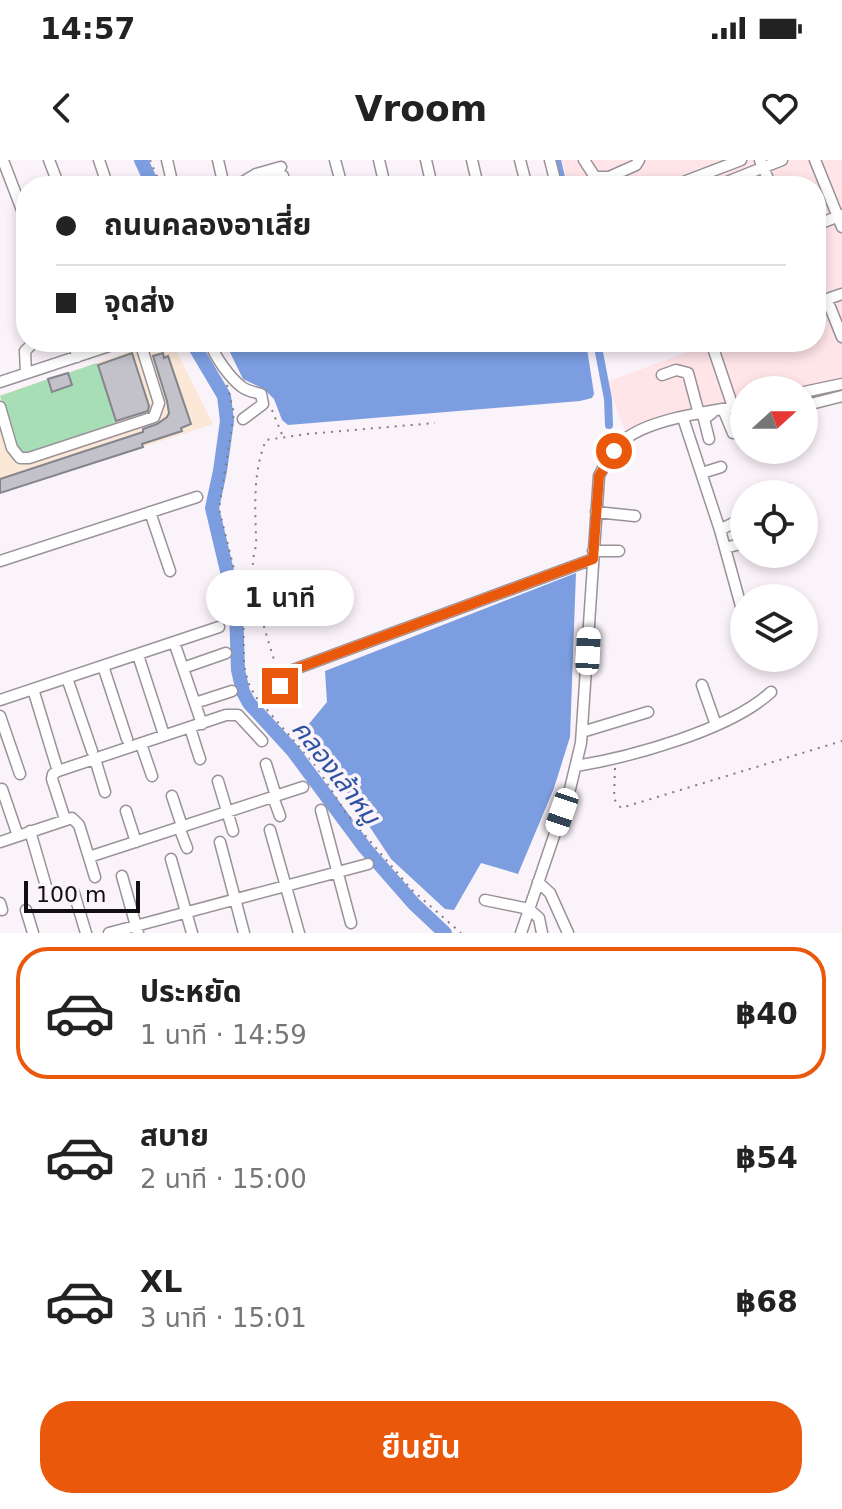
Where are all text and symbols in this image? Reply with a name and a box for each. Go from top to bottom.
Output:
text: 14:57 [40,11,136,46]
icon: back [40,86,84,130]
icon: heart [758,86,802,130]
text: Vroom [355,88,487,129]
text: ถนนคลองอาเสี่ย [104,207,311,242]
text: จุดส่ง [104,284,175,319]
north arrow [730,376,818,464]
map controls [730,376,818,672]
route start [596,433,632,469]
button: locate [730,480,818,568]
callout: 1 นาที [206,570,354,626]
text: 1 นาที [244,583,316,613]
button: layers [730,584,818,672]
car [575,626,601,676]
route end [262,668,298,704]
water label: คลองเล้าหมู [285,714,387,832]
car [543,785,581,839]
scale bar [24,877,140,913]
text: 100 m [36,882,106,907]
text: ประหยัด [140,974,242,1009]
icon: car [44,977,116,1049]
text: ฿40 [735,996,798,1031]
text: 1 นาที · 14:59 [140,1020,307,1050]
text: สบาย [140,1118,209,1153]
icon: car [44,1121,116,1193]
text: ฿54 [735,1140,798,1175]
text: 2 นาที · 15:00 [140,1164,307,1194]
text: XL [140,1264,182,1299]
icon: car [44,1265,116,1337]
text: ฿68 [735,1284,798,1319]
text: 3 นาที · 15:01 [140,1303,307,1333]
button: ยืนยัน [40,1401,802,1493]

